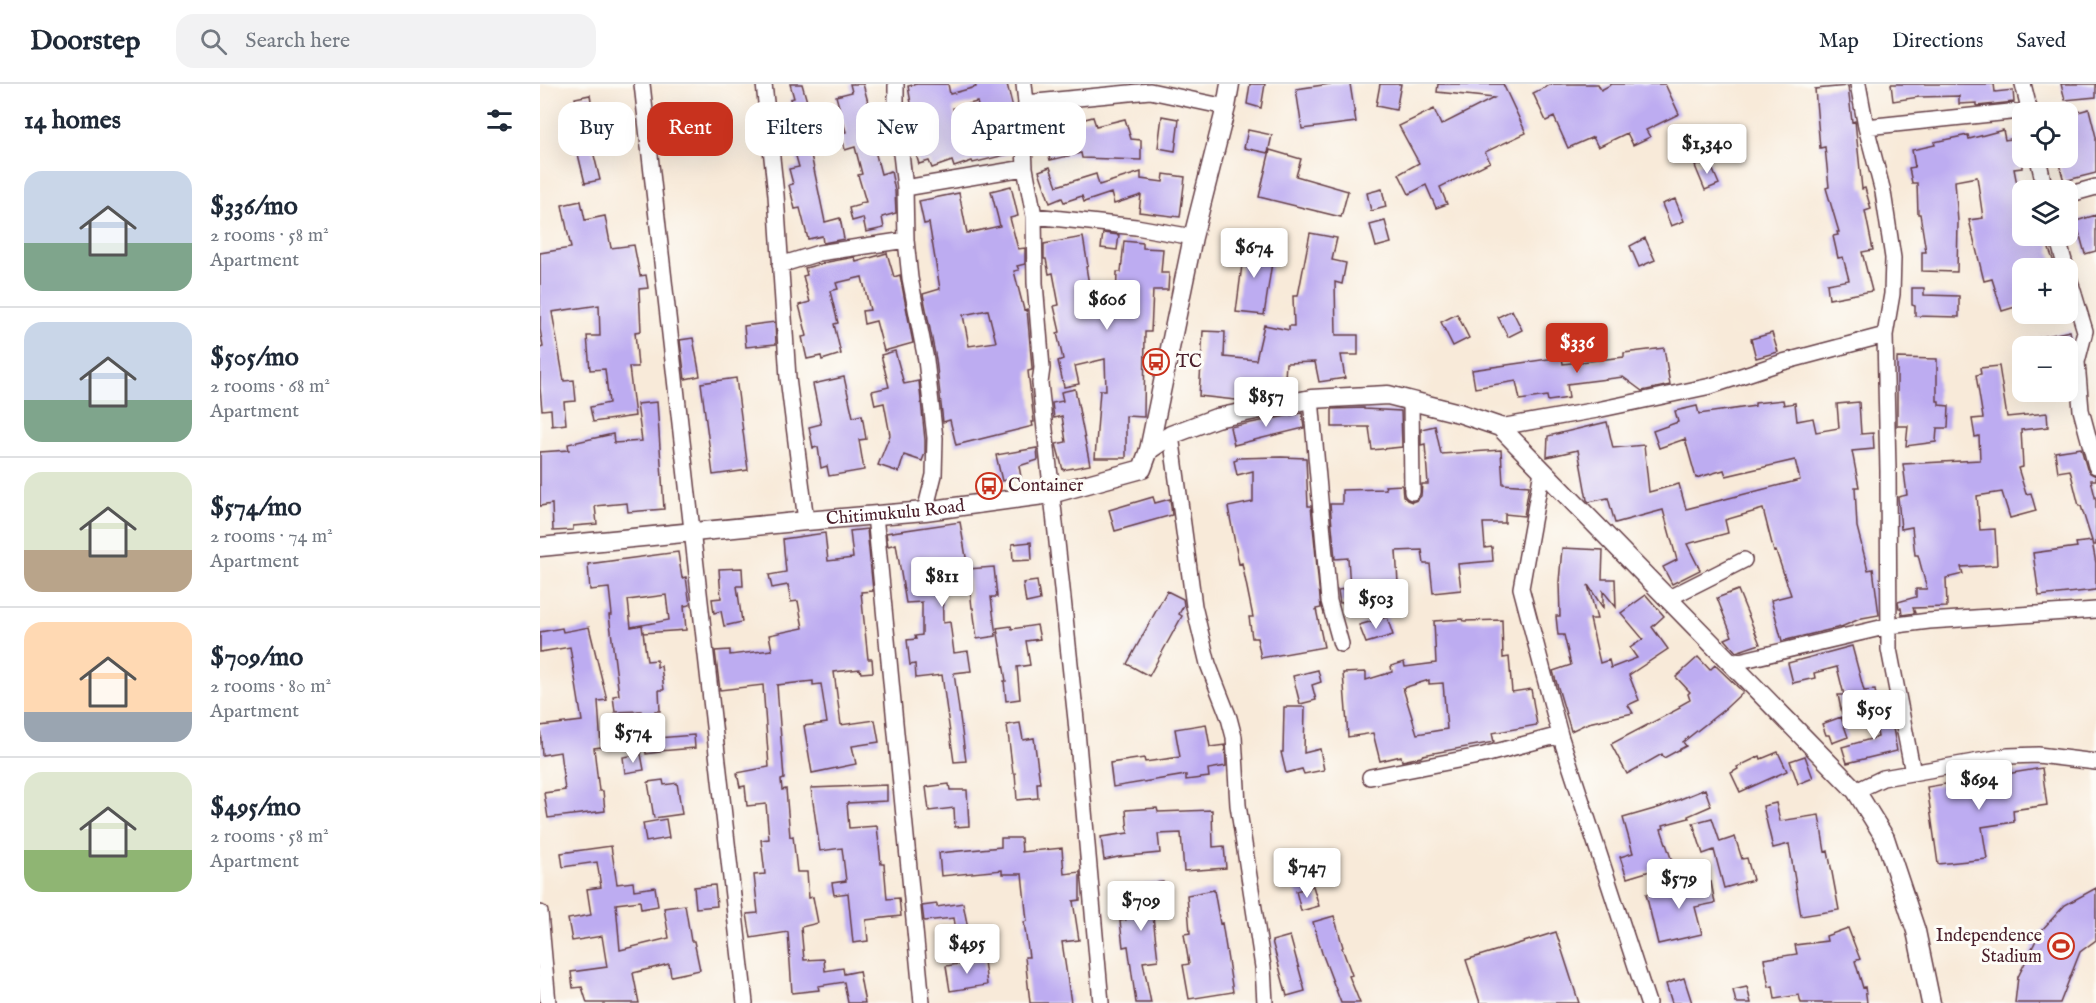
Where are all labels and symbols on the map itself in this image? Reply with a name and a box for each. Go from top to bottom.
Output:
pin: $1,340 [1658,124,1756,175]
pin: $674 [1218,228,1290,279]
pin: $606 [1071,280,1143,331]
pin: $336 [1541,323,1613,374]
bus stop icon: TC [1141,347,1171,377]
place label: TC [1176,351,1202,374]
pin: $857 [1230,377,1302,428]
bus stop icon: Container [974,471,1004,501]
place label: Container [1008,475,1084,498]
street label: Chitimukulu Road [825,494,966,531]
pin: $811 [906,557,978,608]
pin: $503 [1340,579,1412,630]
pin: $505 [1838,690,1910,741]
pin: $574 [597,713,669,764]
pin: $694 [1943,760,2015,811]
pin: $747 [1271,848,1343,899]
pin: $579 [1643,859,1715,910]
pin: $709 [1105,881,1177,932]
pin: $495 [931,924,1003,975]
place label: Independence Stadium [1936,925,2042,969]
sports icon: Independence Stadium [2046,931,2076,961]

